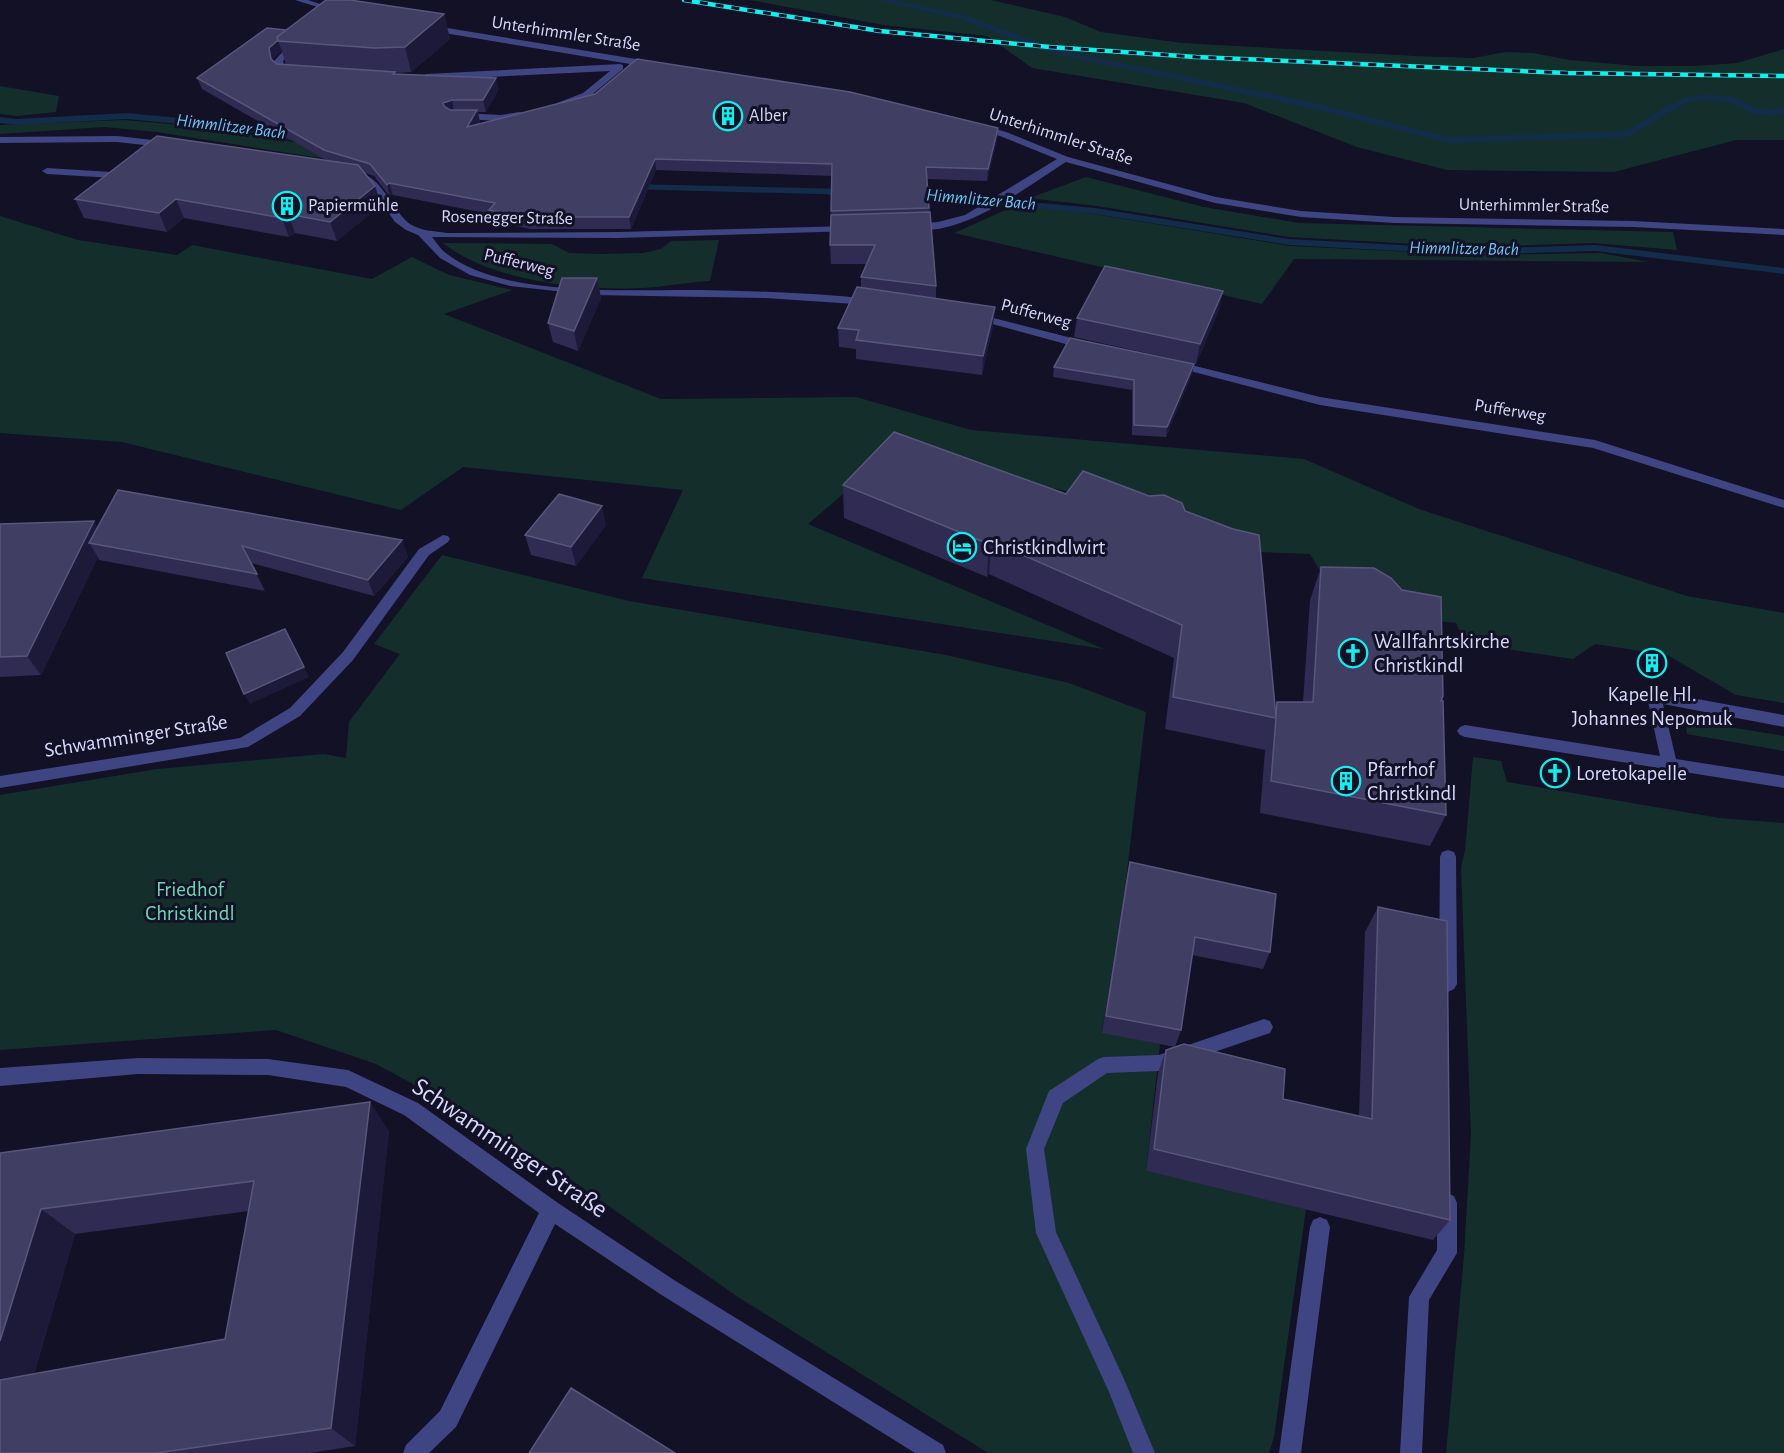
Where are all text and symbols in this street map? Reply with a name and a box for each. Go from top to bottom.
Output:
street label: Unterhimmler Straße [490,13,642,55]
building icon: Alber [712,100,744,132]
street label: Unterhimmler Straße [987,105,1135,169]
place label: Alber [749,107,787,125]
water label: Himmlitzer Bach [175,111,287,143]
water label: Himmlitzer Bach [925,186,1037,214]
building icon: Papiermühle [271,190,303,222]
street label: Unterhimmler Straße [1459,196,1609,216]
place label: Papiermühle [308,197,399,215]
street label: Rosenegger Straße [441,208,573,228]
water label: Himmlitzer Bach [1409,239,1519,259]
street label: Pufferweg [482,246,556,280]
street label: Pufferweg [999,296,1073,332]
street label: Pufferweg [1473,396,1547,426]
hotel icon: Christkindlwirt [946,531,978,563]
place label: Christkindlwirt [983,537,1106,558]
place label: Wallfahrtskirche Christkindl [1374,631,1510,676]
church icon: Wallfahrtskirche Christkindl [1337,637,1369,669]
building icon: Kapelle Hl. Johannes Nepomuk [1636,647,1668,679]
place label: Kapelle Hl. Johannes Nepomuk [1572,684,1733,729]
street label: Schwamminger Straße [43,711,229,761]
church icon: Loretokapelle [1539,757,1571,789]
place label: Pfarrhof Christkindl [1367,759,1457,804]
place label: Loretokapelle [1576,763,1687,784]
building icon: Pfarrhof Christkindl [1330,765,1362,797]
park label: Friedhof Christkindl [145,879,235,924]
street label: Schwamminger Straße [408,1073,612,1223]

